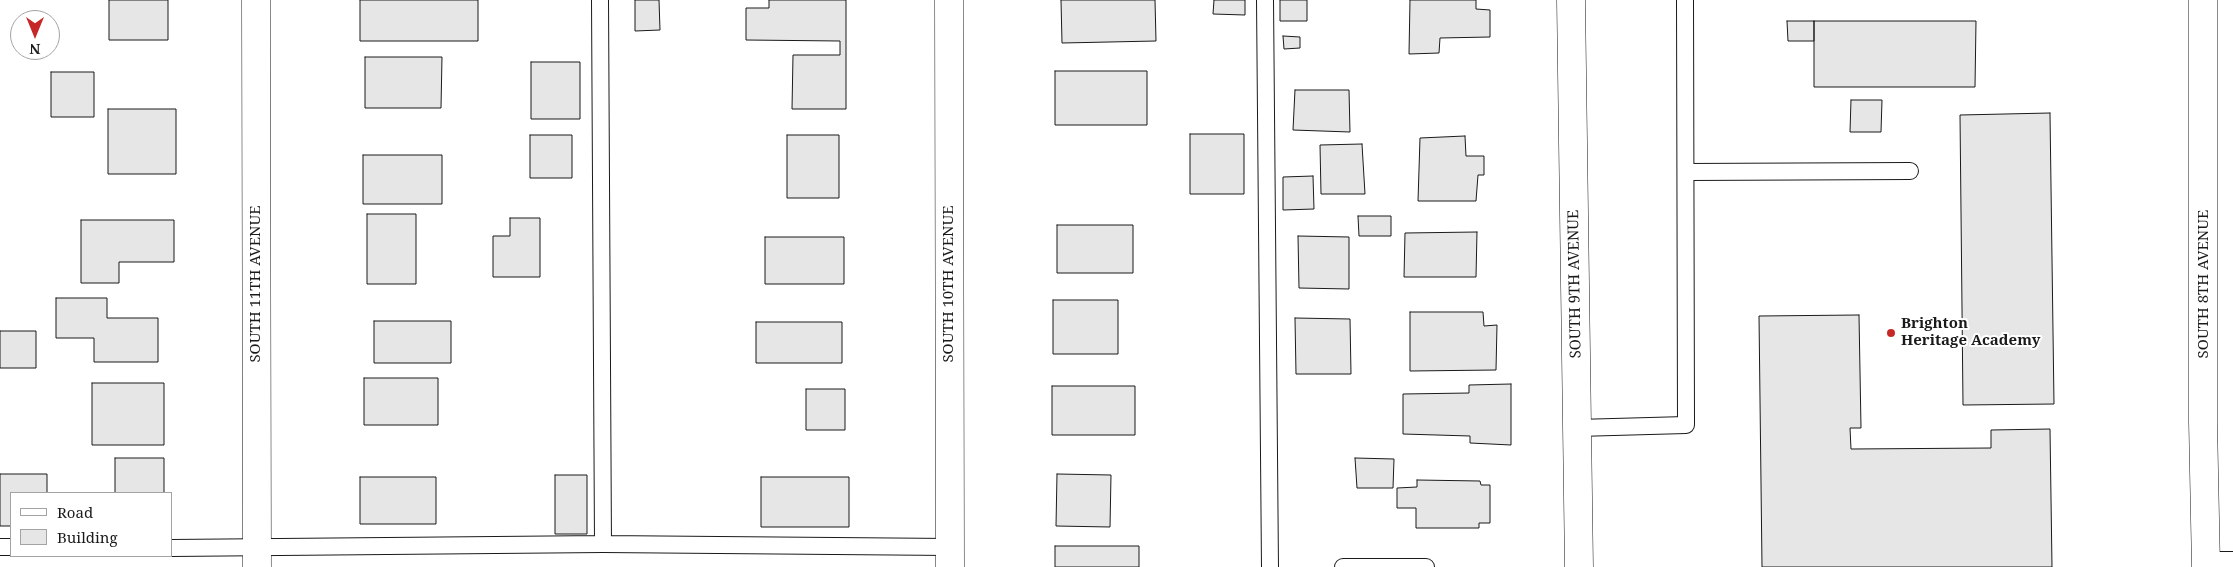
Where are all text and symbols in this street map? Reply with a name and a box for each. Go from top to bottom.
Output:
north arrow [10,10,60,60]
text: N [29,40,41,59]
street label: SOUTH 11TH AVENUE [247,205,265,363]
street label: SOUTH 10TH AVENUE [940,205,958,363]
street label: SOUTH 9TH AVENUE [1565,209,1585,359]
street label: SOUTH 8TH AVENUE [2195,210,2213,358]
place label: Brighton Heritage Academy [1901,315,2040,350]
marker: Brighton Heritage Academy [1885,327,1897,339]
legend [10,492,172,557]
text: Road [57,502,93,522]
text: Building [57,527,118,547]

